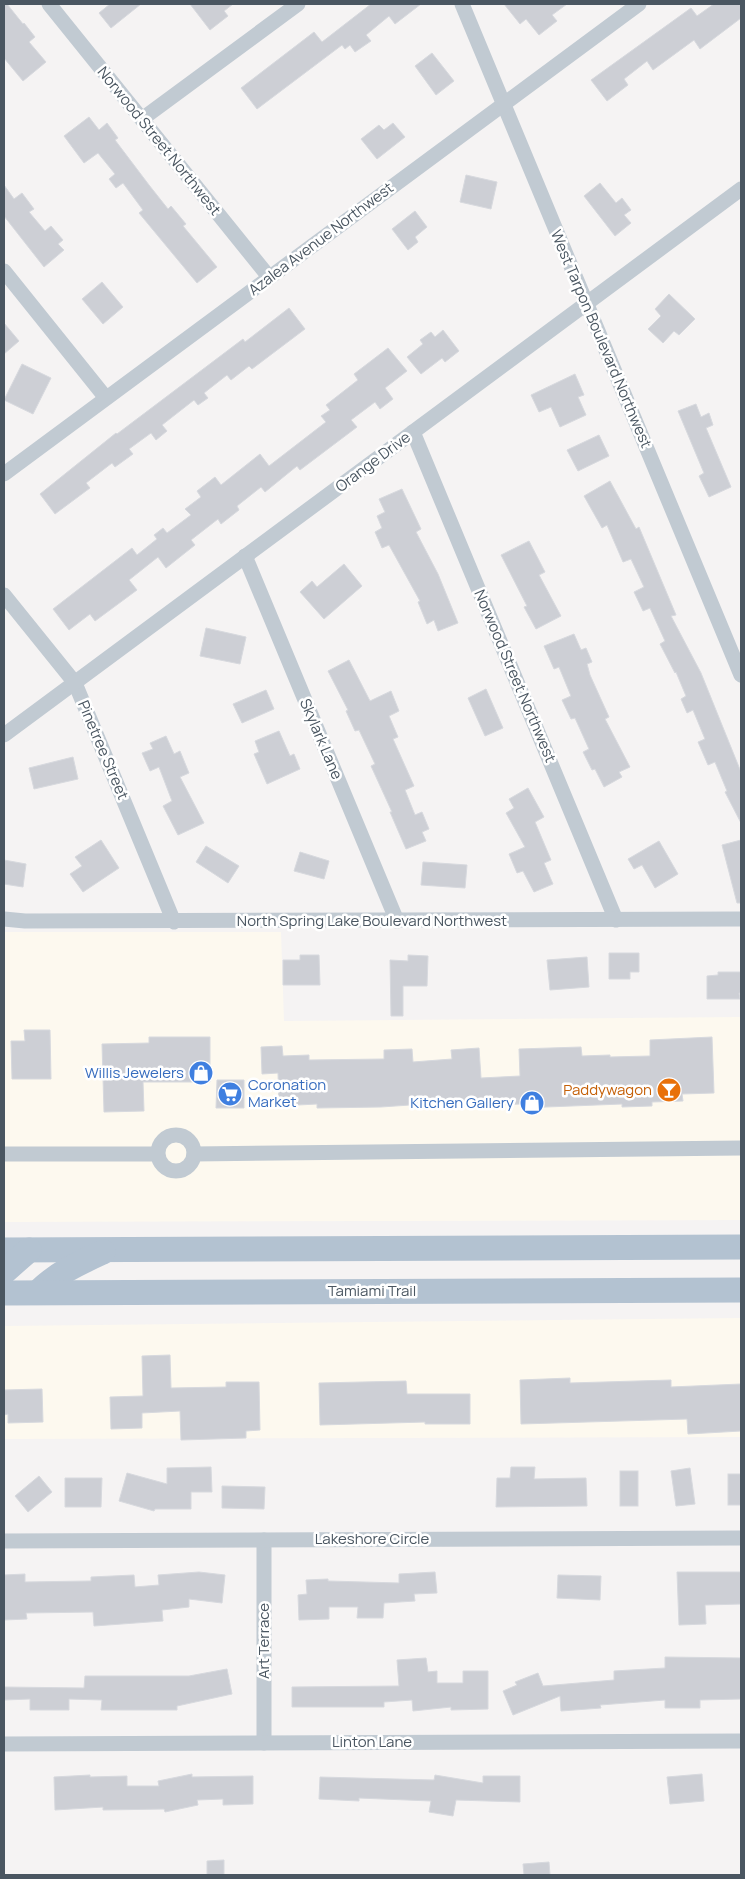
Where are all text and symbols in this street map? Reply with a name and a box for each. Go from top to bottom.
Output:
street label: Norwood Street Northwest [93,62,226,219]
street label: Azalea Avenue Northwest [244,177,397,300]
street label: West Tarpon Boulevard Northwest [546,227,657,451]
street label: Orange Drive [331,426,415,497]
street label: Norwood Street Northwest [469,586,561,765]
street label: Skylark Lane [295,695,348,783]
street label: Pinetree Street [73,697,134,803]
street label: North Spring Lake Boulevard Northwest [237,910,507,931]
shop icon: Willis Jewelers [188,1060,214,1086]
place label: Willis Jewelers [85,1062,184,1083]
place label: Coronation Market [248,1074,326,1112]
bar icon: Paddywagon [656,1077,682,1103]
place label: Paddywagon [563,1079,652,1100]
supermarket icon: Coronation Market [217,1081,243,1107]
shop icon: Kitchen Gallery [519,1090,545,1116]
place label: Kitchen Gallery [410,1092,514,1113]
street label: Tamiami Trail [328,1280,416,1301]
street label: Lakeshore Circle [315,1528,430,1549]
street label: Art Terrace [253,1603,274,1679]
street label: Linton Lane [332,1731,412,1752]

